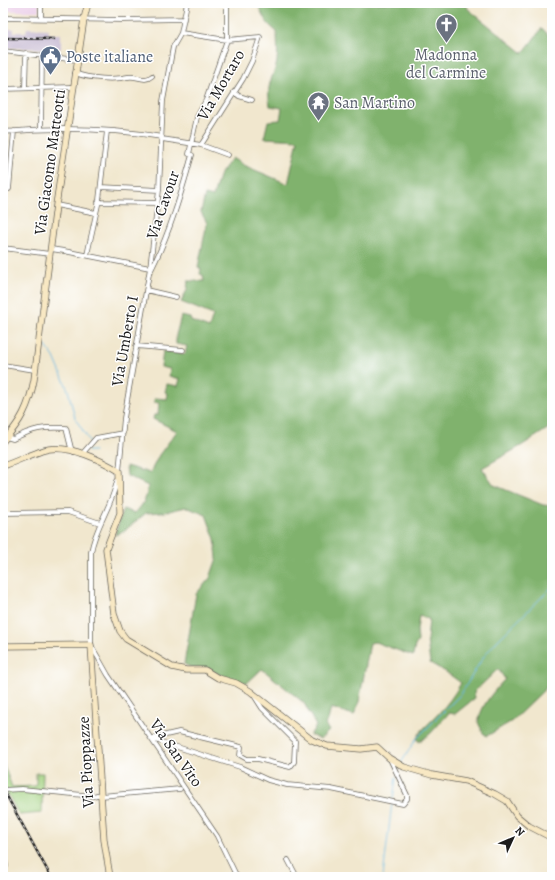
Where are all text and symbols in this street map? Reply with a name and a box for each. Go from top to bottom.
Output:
church icon: Madonna del Carmine [433,12,459,45]
public building icon: Poste italiane [37,44,63,77]
place label: Madonna del Carmine [406,44,486,84]
place label: Poste italiane [66,46,153,68]
street label: Via Mortaro [191,46,250,125]
street label: Via Giacomo Matteotti [29,88,71,237]
temple icon: San Martino [306,90,332,123]
place label: San Martino [334,92,415,114]
street label: Via Cavour [141,168,185,243]
street label: Via Umberto I [106,294,144,389]
street label: Via San Vito [144,714,208,792]
street label: Via Pioppazze [73,716,99,809]
north arrow [493,818,533,858]
text: N [512,823,528,839]

